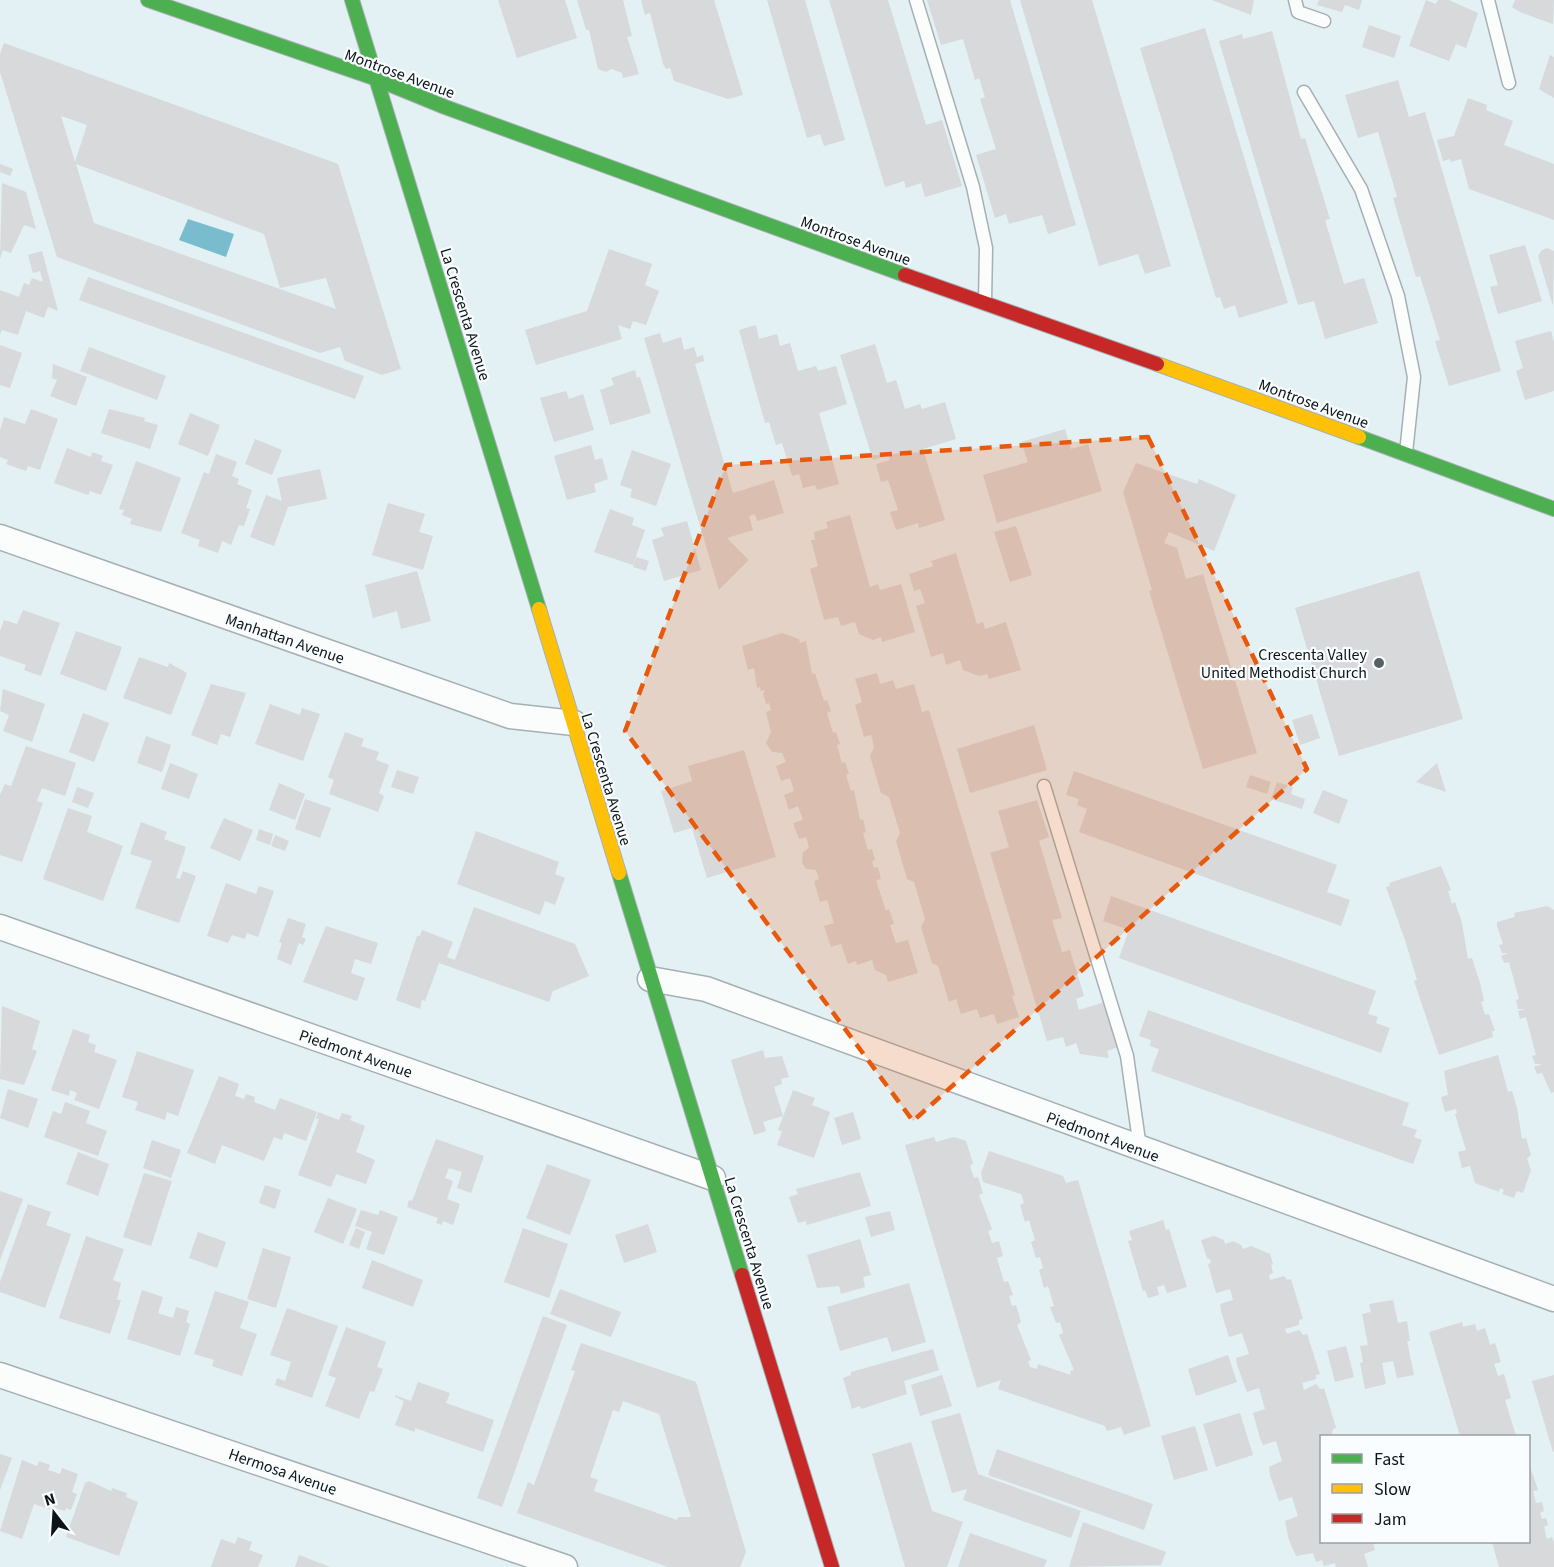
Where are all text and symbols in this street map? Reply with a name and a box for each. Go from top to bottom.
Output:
street label: Montrose Avenue [342,44,458,104]
street label: Montrose Avenue [798,211,914,271]
street label: La Crescenta Avenue [434,245,496,383]
street label: Montrose Avenue [1256,374,1372,434]
street label: Manhattan Avenue [222,608,347,670]
place label: Crescenta Valley United Methodist Church [1201,644,1368,684]
marker: Crescenta Valley United Methodist Church [1372,656,1386,670]
street label: La Crescenta Avenue [575,710,637,848]
street label: Piedmont Avenue [296,1024,415,1084]
street label: Piedmont Avenue [1043,1106,1162,1168]
street label: La Crescenta Avenue [718,1174,780,1312]
legend [1320,1435,1530,1543]
street label: Hermosa Avenue [226,1443,340,1501]
text: Fast [1374,1447,1405,1472]
text: Slow [1374,1477,1411,1502]
north arrow [24,1483,84,1543]
text: N [42,1488,58,1512]
text: Jam [1374,1507,1407,1532]

